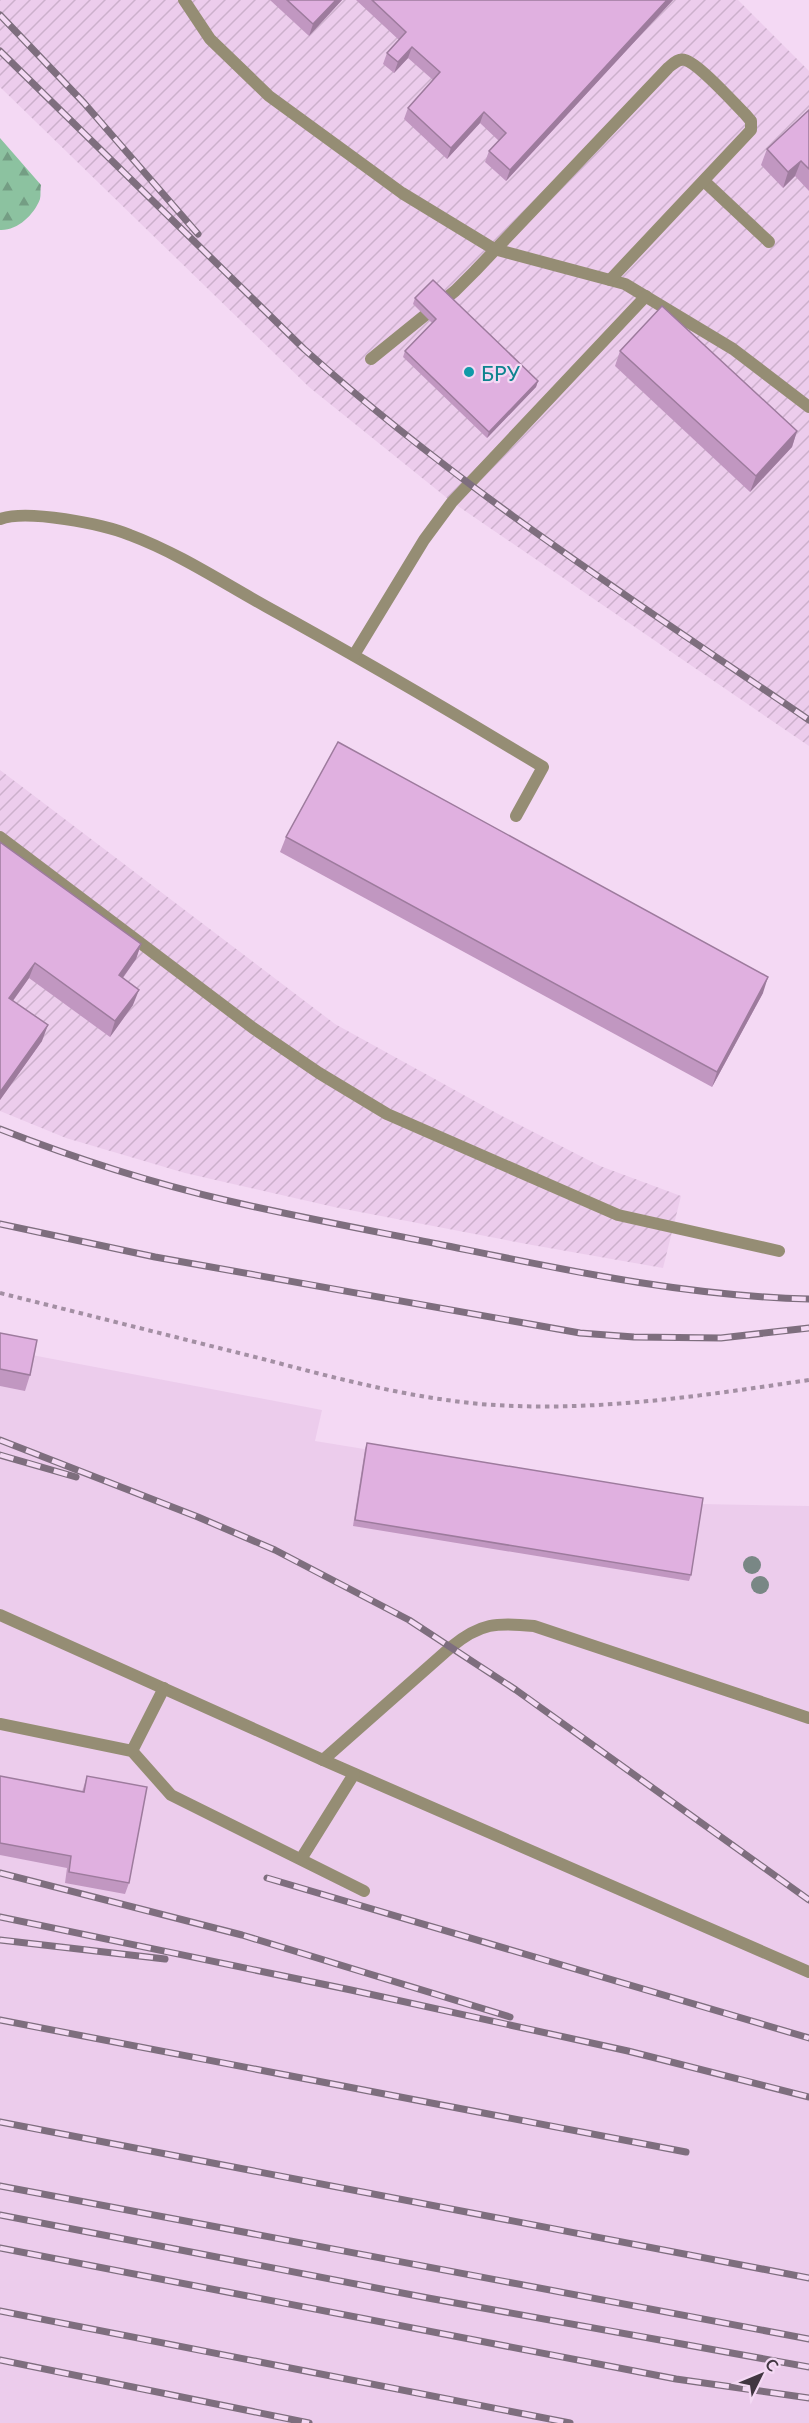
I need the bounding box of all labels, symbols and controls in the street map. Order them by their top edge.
place label: БРУ [481,360,521,385]
marker: БРУ [462,365,476,379]
north arrow [731,2345,791,2405]
text: С [762,2354,783,2375]

